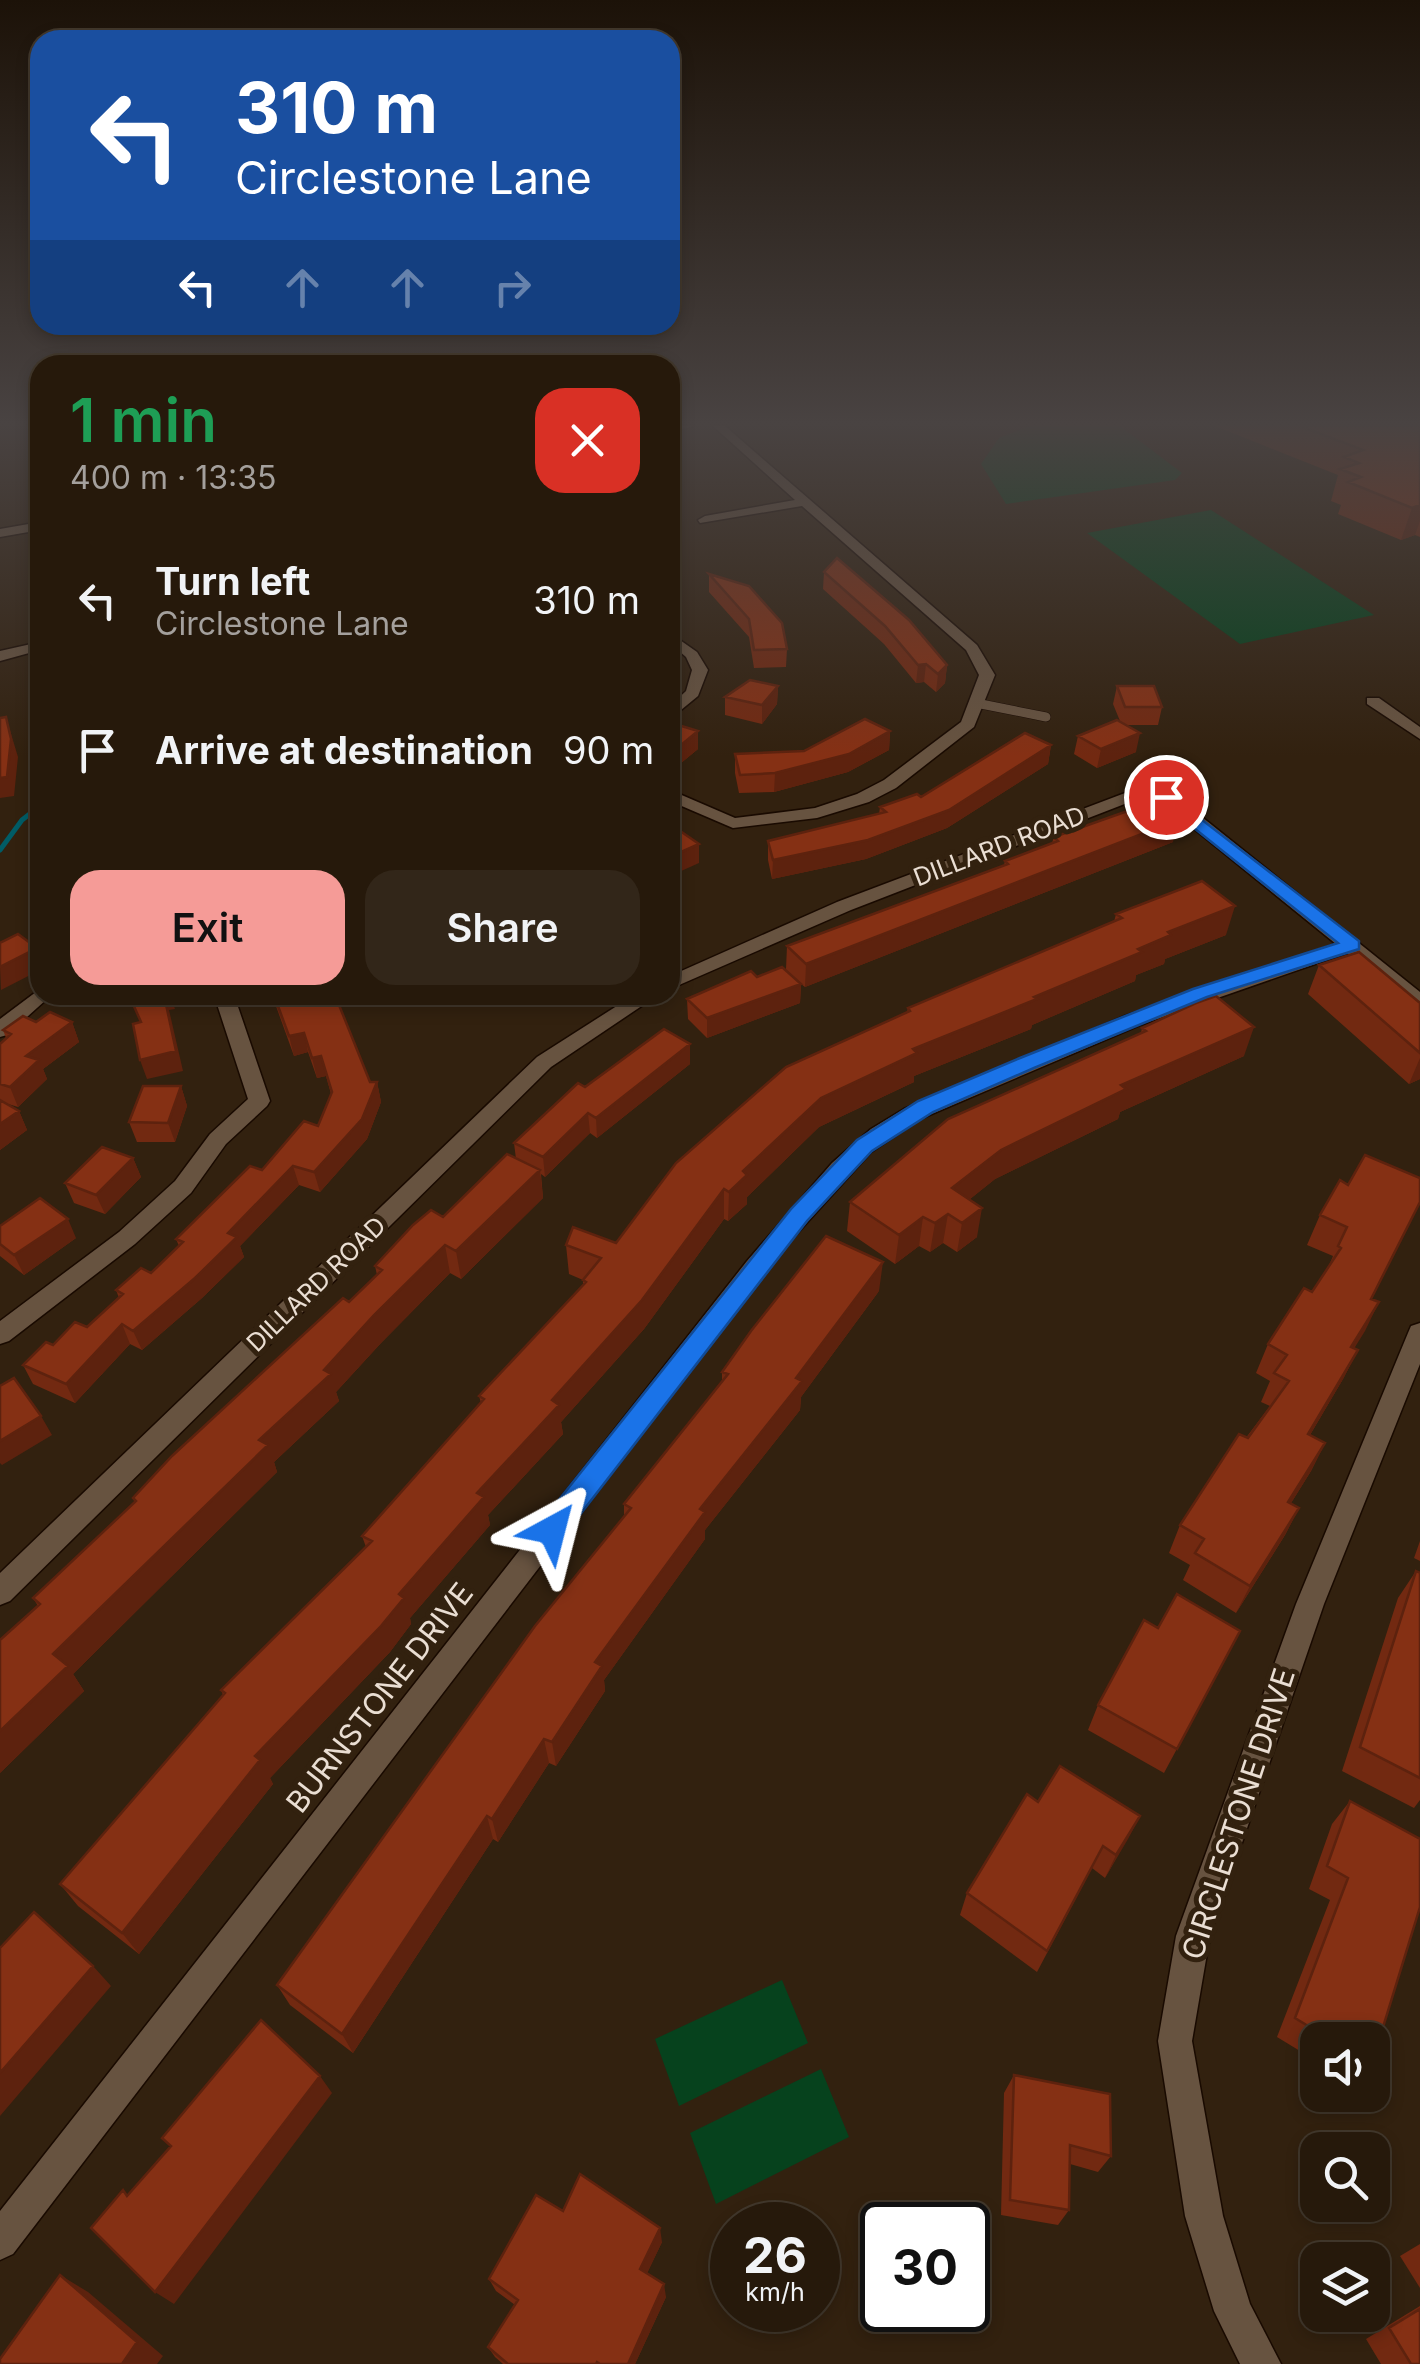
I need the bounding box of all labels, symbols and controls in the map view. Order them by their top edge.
text: 310 m [235,65,438,150]
icon: left [70,70,200,200]
text: Circlestone Lane [235,150,592,205]
icon: left [170,260,225,315]
icon: ahead [275,260,330,315]
icon: ahead [380,260,435,315]
icon: right [485,260,540,315]
text: 1 min [70,384,217,456]
button: close [535,388,640,493]
text: 400 m · 13:35 [70,458,277,497]
text: Turn left [155,558,310,604]
icon: left [70,573,125,628]
text: 310 m [533,577,640,623]
text: Circlestone Lane [155,604,409,643]
icon: arrive [70,723,125,778]
text: Arrive at destination [155,727,533,773]
text: 90 m [563,727,654,773]
pin [1124,755,1209,840]
icon: arrive [1139,770,1194,825]
street label: DILLARD ROAD [909,800,1089,892]
button: Exit [70,870,345,985]
button: Share [365,870,640,985]
street label: DILLARD ROAD [240,1210,392,1358]
position arrow [500,1478,604,1582]
street label: BURNSTONE DRIVE [278,1575,480,1819]
street label: CIRCLESTONE DRIVE [1174,1664,1302,1964]
map controls [1300,2022,1390,2332]
button: sound [1300,2022,1390,2112]
button: search [1300,2132,1390,2222]
speed limit sign: 30 [860,2202,990,2332]
text: 26 [743,2225,807,2285]
button: layers [1300,2242,1390,2332]
text: km/h [745,2277,805,2307]

